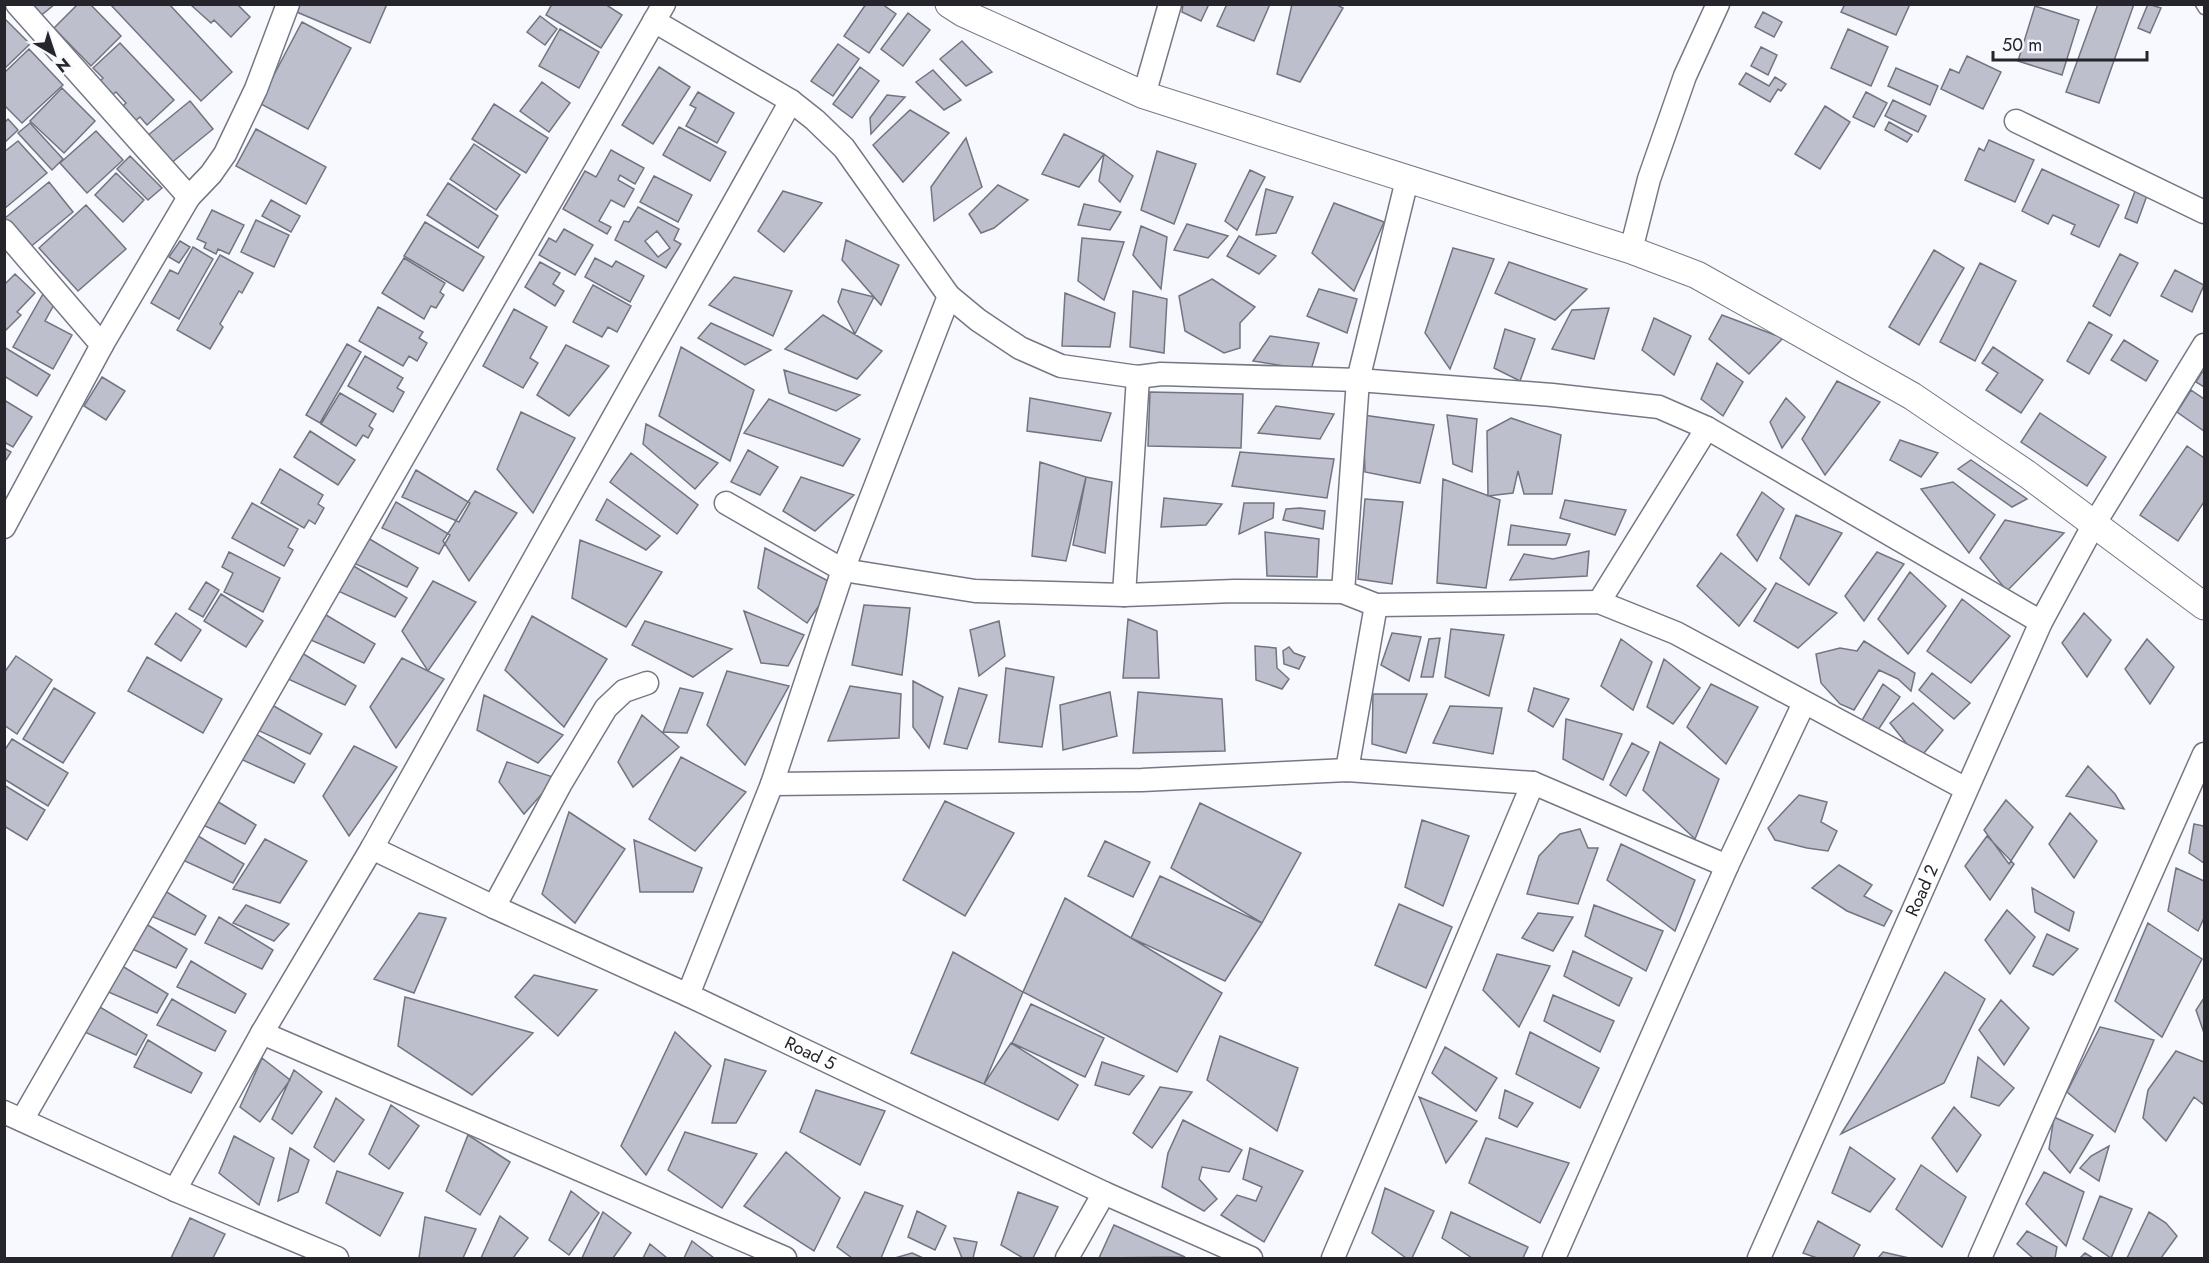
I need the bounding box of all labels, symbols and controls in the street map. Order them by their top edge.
north arrow [24,24,84,84]
scale bar [1993,24,2148,62]
text: 50 m [2002,32,2042,58]
text: N [51,52,75,78]
street label: Road 2 [1899,860,1945,921]
street label: Road 5 [780,1030,840,1077]

